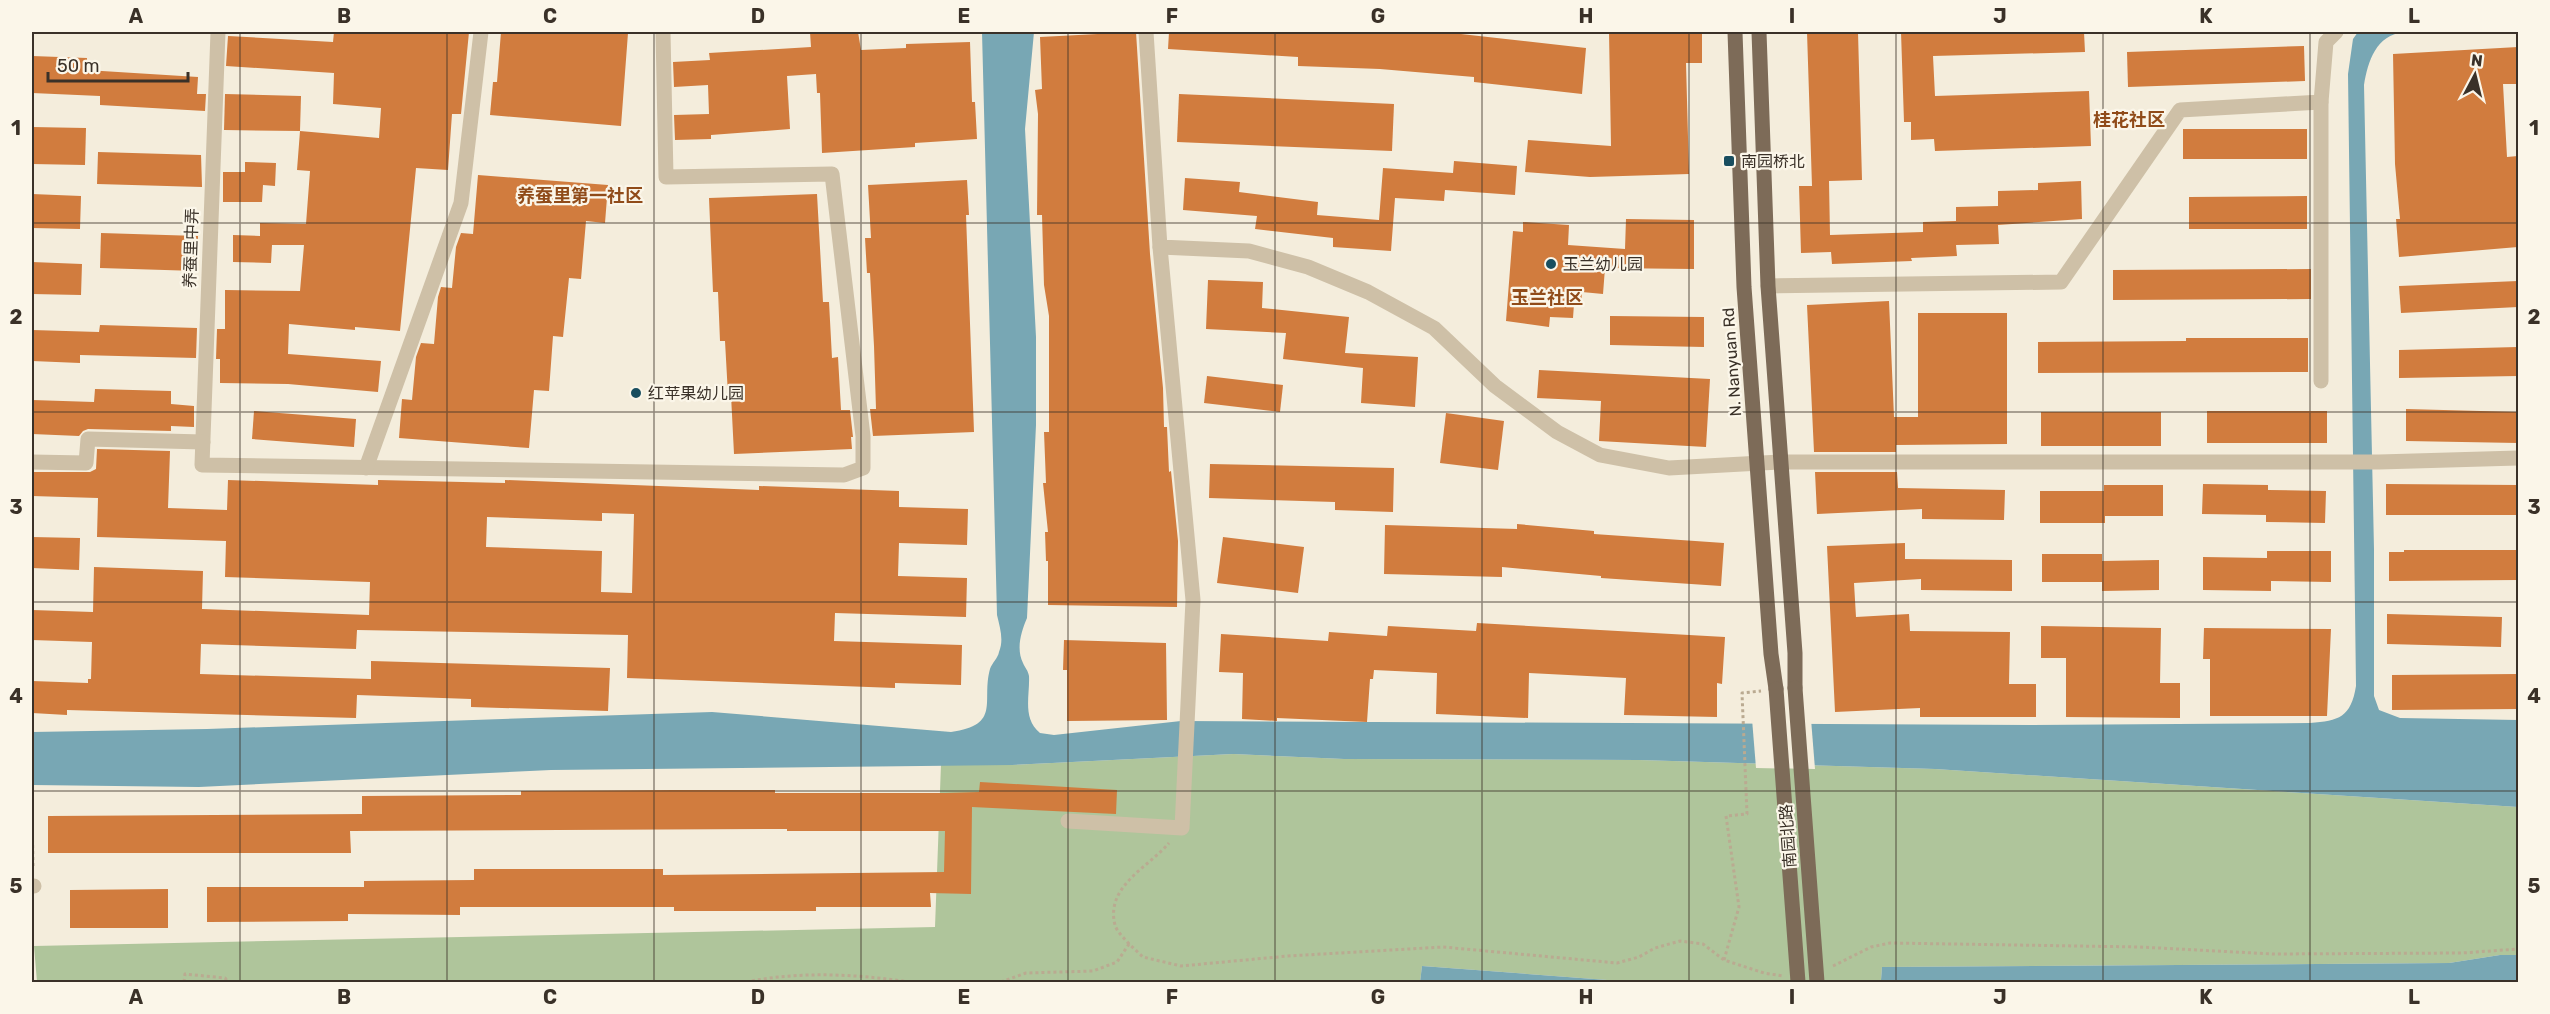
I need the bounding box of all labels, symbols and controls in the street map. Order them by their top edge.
text: A [129,4,144,28]
text: B [337,4,351,28]
text: C [543,4,557,28]
text: D [751,4,765,28]
text: E [958,4,970,28]
text: F [1166,4,1178,28]
text: G [1371,4,1385,28]
text: H [1579,4,1593,28]
text: I [1789,4,1795,28]
text: J [1993,4,2007,28]
text: K [2199,4,2213,28]
text: L [2408,4,2420,28]
scale bar [48,45,188,83]
north arrow [2445,45,2505,105]
text: N [2470,50,2484,71]
text: 50 m [57,55,100,77]
district label: 桂花社区 [2093,109,2165,131]
text: 1 [11,116,21,140]
text: 1 [2529,116,2539,140]
place label: 南园桥北 [1741,152,1805,171]
marker: 南园桥北 [1722,154,1736,168]
district label: 养蚕里第一社区 [517,185,643,207]
street label: 养蚕里中弄 [180,208,202,288]
place label: 玉兰幼儿园 [1563,255,1643,274]
marker: 玉兰幼儿园 [1544,257,1558,271]
district label: 玉兰社区 [1511,287,1583,309]
text: 2 [10,305,23,329]
text: 2 [2528,305,2541,329]
street label: N. Nanyuan Rd [1719,307,1745,417]
place label: 红苹果幼儿园 [648,384,744,403]
marker: 红苹果幼儿园 [629,386,643,400]
text: 3 [9,495,23,519]
text: 3 [2527,495,2541,519]
text: 4 [9,684,23,708]
text: 4 [2527,684,2541,708]
street label: 南园北路 [1776,803,1800,869]
text: 5 [10,874,23,898]
text: 5 [2528,874,2541,898]
text: A [129,985,144,1009]
text: B [337,985,351,1009]
text: C [543,985,557,1009]
text: D [751,985,765,1009]
text: E [958,985,970,1009]
text: F [1166,985,1178,1009]
text: G [1371,985,1385,1009]
text: H [1579,985,1593,1009]
text: I [1789,985,1795,1009]
text: J [1993,985,2007,1009]
text: K [2199,985,2213,1009]
text: L [2408,985,2420,1009]

